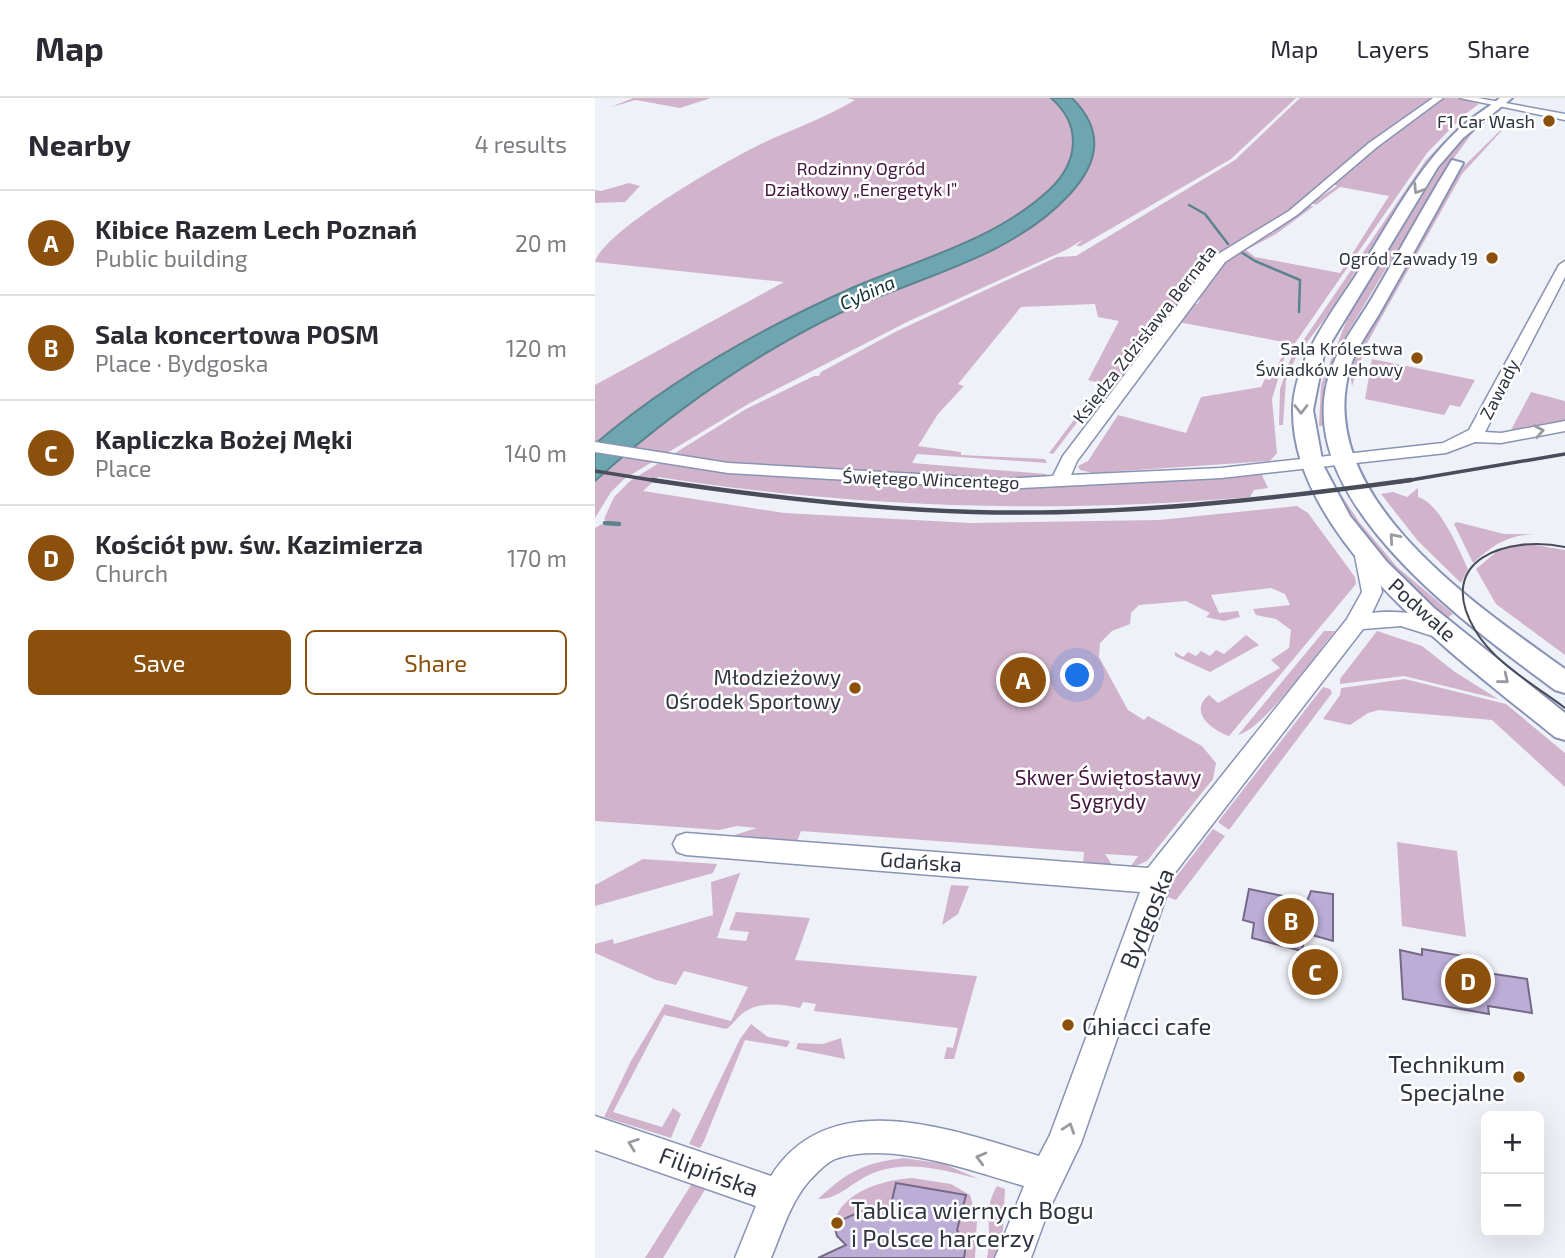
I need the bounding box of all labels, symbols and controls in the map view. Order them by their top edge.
text: Map [35,28,104,68]
text: Map [1270,34,1318,63]
text: Layers [1356,34,1429,63]
text: Share [1467,34,1530,63]
place label: F1 Car Wash [1437,110,1535,132]
marker: F1 Car Wash [1541,113,1557,129]
text: Nearby [28,126,131,162]
text: 4 results [475,130,567,158]
park label: Rodzinny Ogród Działkowy „Energetyk I” [765,157,957,200]
one-way arrow [1414,181,1427,194]
text: Kibice Razem Lech Poznań [95,213,417,244]
text: A [43,229,59,257]
text: 20 m [515,229,567,257]
street label: Księdza Zdzisława Bernata [1068,240,1220,428]
text: Public building [95,244,248,272]
place label: Ogród Zawady 19 [1339,247,1478,269]
marker: Ogród Zawady 19 [1484,250,1500,266]
water label: Cybina [836,270,899,315]
text: Sala koncertowa POSM [95,318,379,349]
text: B [44,334,58,362]
text: 120 m [506,334,567,362]
place label: Sala Królestwa Świadków Jehowy [1256,337,1403,380]
text: Place · Bydgoska [95,349,268,377]
marker: Sala Królestwa Świadków Jehowy [1409,350,1425,366]
street label: Zawady [1475,355,1524,423]
one-way arrow [1293,404,1309,414]
text: Kapliczka Bożej Męki [95,423,353,454]
one-way arrow [1533,424,1545,439]
text: C [44,439,58,467]
text: 140 m [505,439,567,467]
text: Place [95,454,151,482]
street label: Świętego Wincentego [842,465,1020,493]
text: Kościół pw. św. Kazimierza [95,528,423,559]
one-way arrow [1389,533,1402,545]
text: D [43,544,59,572]
text: 170 m [507,544,567,572]
text: Church [95,559,168,587]
street label: Podwale [1384,572,1462,646]
button: Save [28,630,291,695]
button: Share [305,630,567,695]
pin: A [1000,654,1046,706]
your location [1060,658,1094,692]
place label: Młodzieżowy Ośrodek Sportowy [665,664,841,713]
one-way arrow [1496,671,1509,683]
marker: Młodzieżowy Ośrodek Sportowy [847,680,863,696]
park label: Skwer Świętosławy Sygrydy [1015,764,1201,813]
street label: Gdańska [879,846,963,876]
street label: Bydgoska [1113,864,1179,972]
pin: B [1268,895,1314,947]
pin: C [1292,946,1338,998]
pin: D [1445,955,1491,1007]
place label: Ghiacci cafe [1082,1011,1211,1040]
marker: Ghiacci cafe [1060,1017,1076,1033]
place label: Technikum Specjalne [1388,1049,1505,1106]
marker: Technikum Specjalne [1511,1069,1527,1085]
map controls [1481,1111,1544,1237]
button: + [1481,1111,1544,1174]
one-way arrow [1061,1123,1075,1135]
one-way arrow [628,1138,640,1152]
street label: Filipińska [655,1140,763,1202]
one-way arrow [976,1152,988,1166]
button: − [1481,1174,1544,1237]
place label: Tablica wiernych Bogu i Polsce harcerzy [851,1195,1094,1252]
marker: Tablica wiernych Bogu i Polsce harcerzy [829,1215,845,1231]

